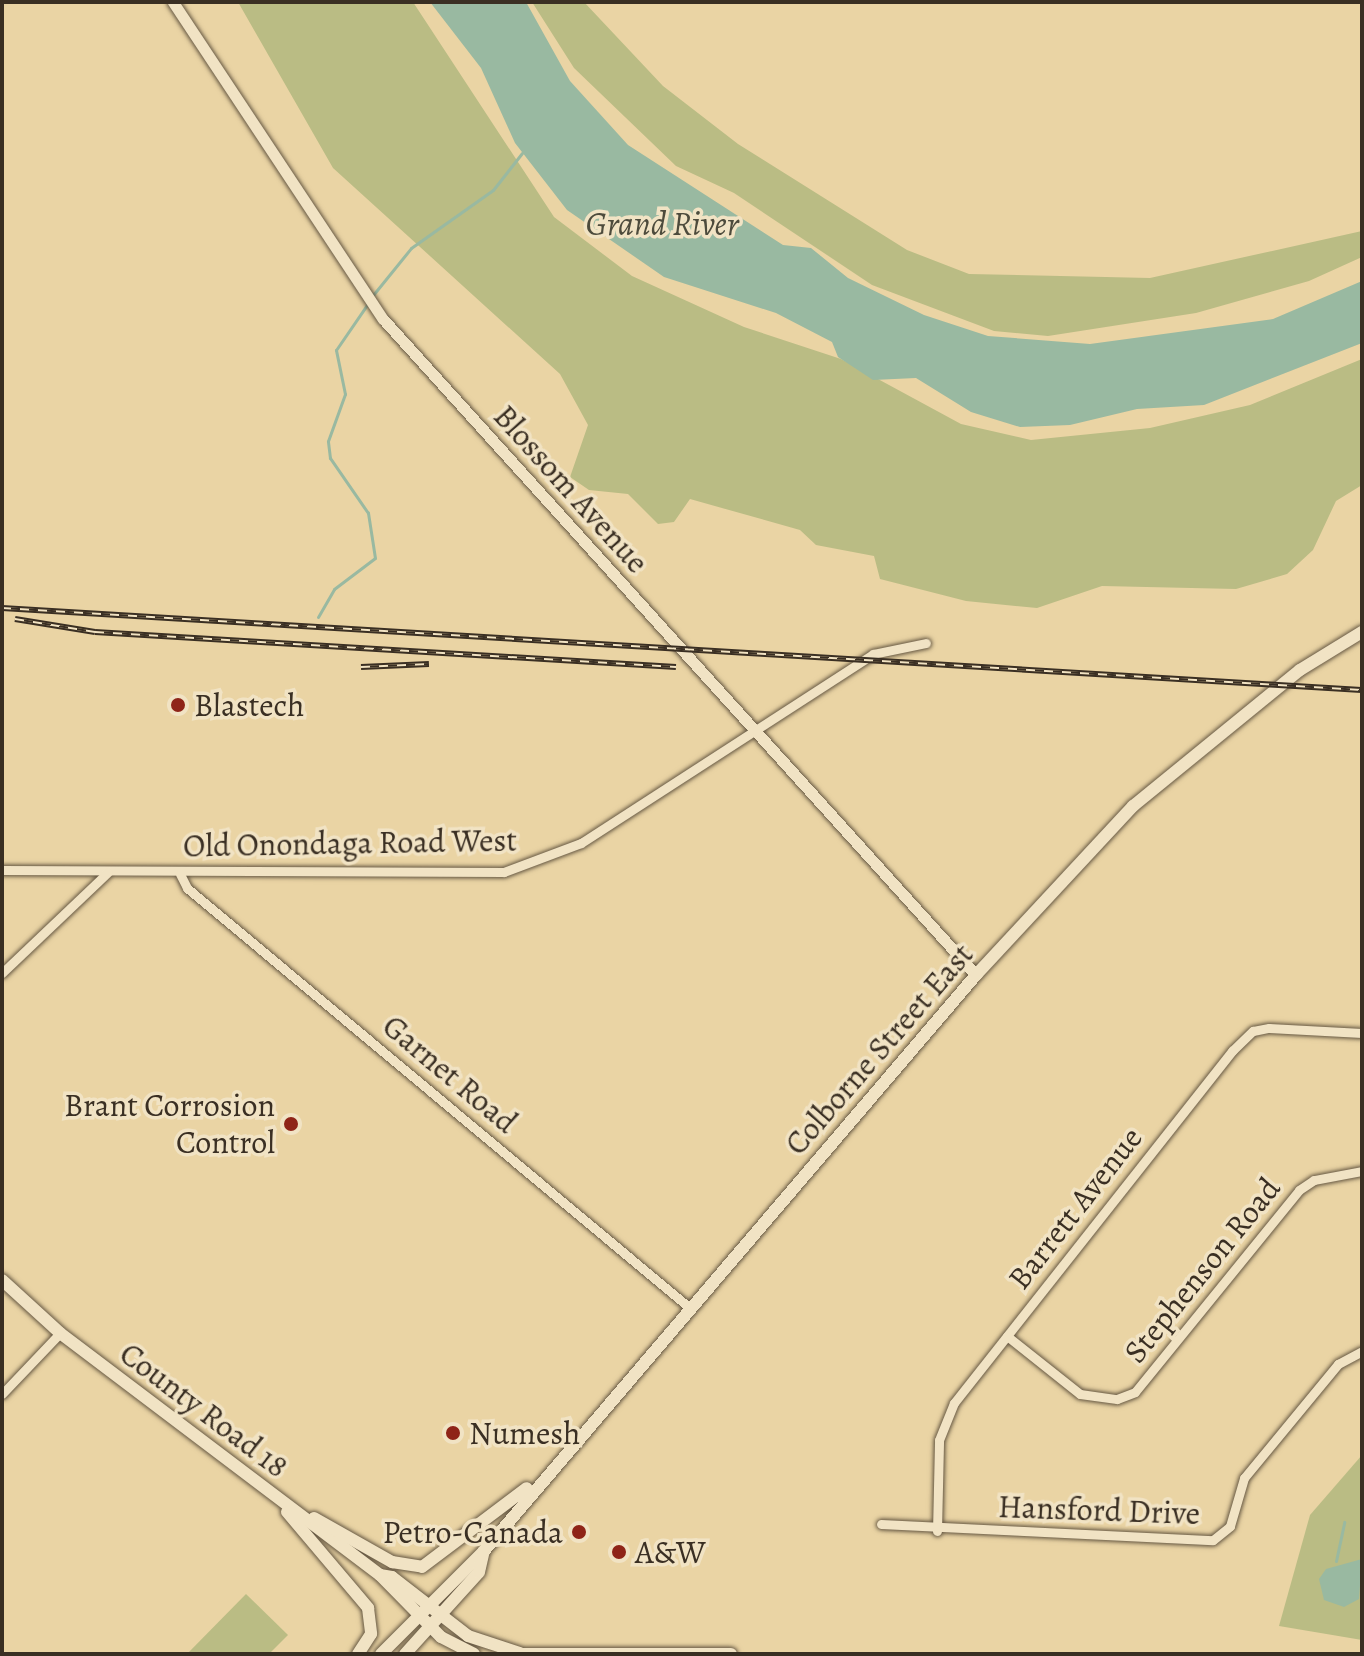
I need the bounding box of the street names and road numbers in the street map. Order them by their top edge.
street label: Blossom Avenue [486,397,656,581]
street label: Old Onondaga Road West [183,821,517,865]
street label: Colborne Street East [777,935,981,1163]
street label: Garnet Road [375,1007,525,1141]
street label: Barrett Avenue [1000,1119,1150,1297]
street label: Stephenson Road [1116,1170,1288,1370]
street label: County Road 18 [112,1334,296,1486]
street label: Hansford Drive [997,1487,1201,1533]

